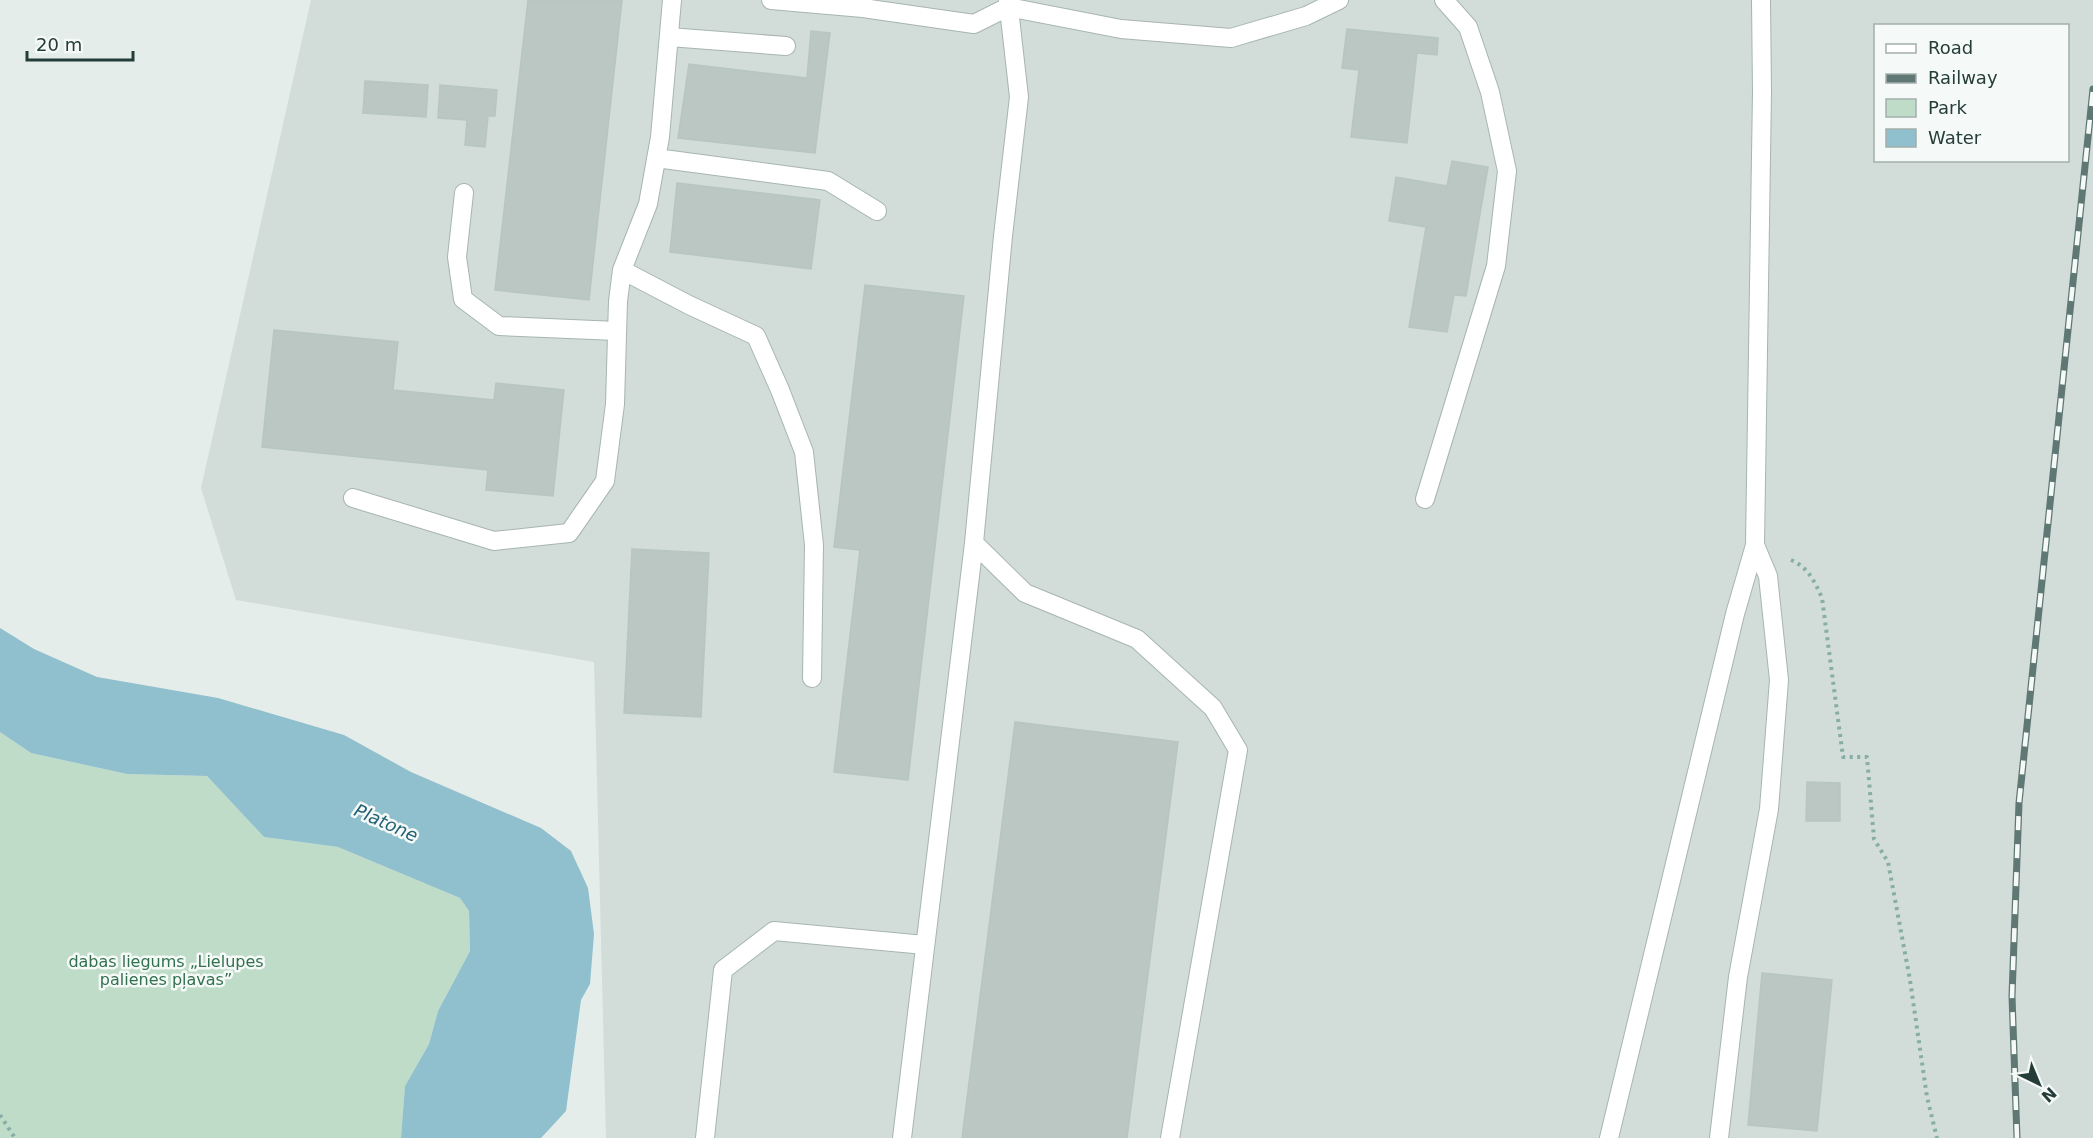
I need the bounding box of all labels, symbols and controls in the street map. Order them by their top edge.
scale bar [27,24,134,62]
legend [1874,24,2069,162]
text: 20 m [36,34,82,55]
text: Road [1928,37,1973,58]
text: Railway [1928,67,1998,88]
text: Park [1928,97,1967,118]
text: Water [1928,127,1982,148]
water label: Platone [351,799,421,846]
park label: dabas liegums „Lielupes palienes pļavas” [68,952,264,989]
north arrow [2009,1054,2069,1114]
text: N [2038,1083,2060,1106]

